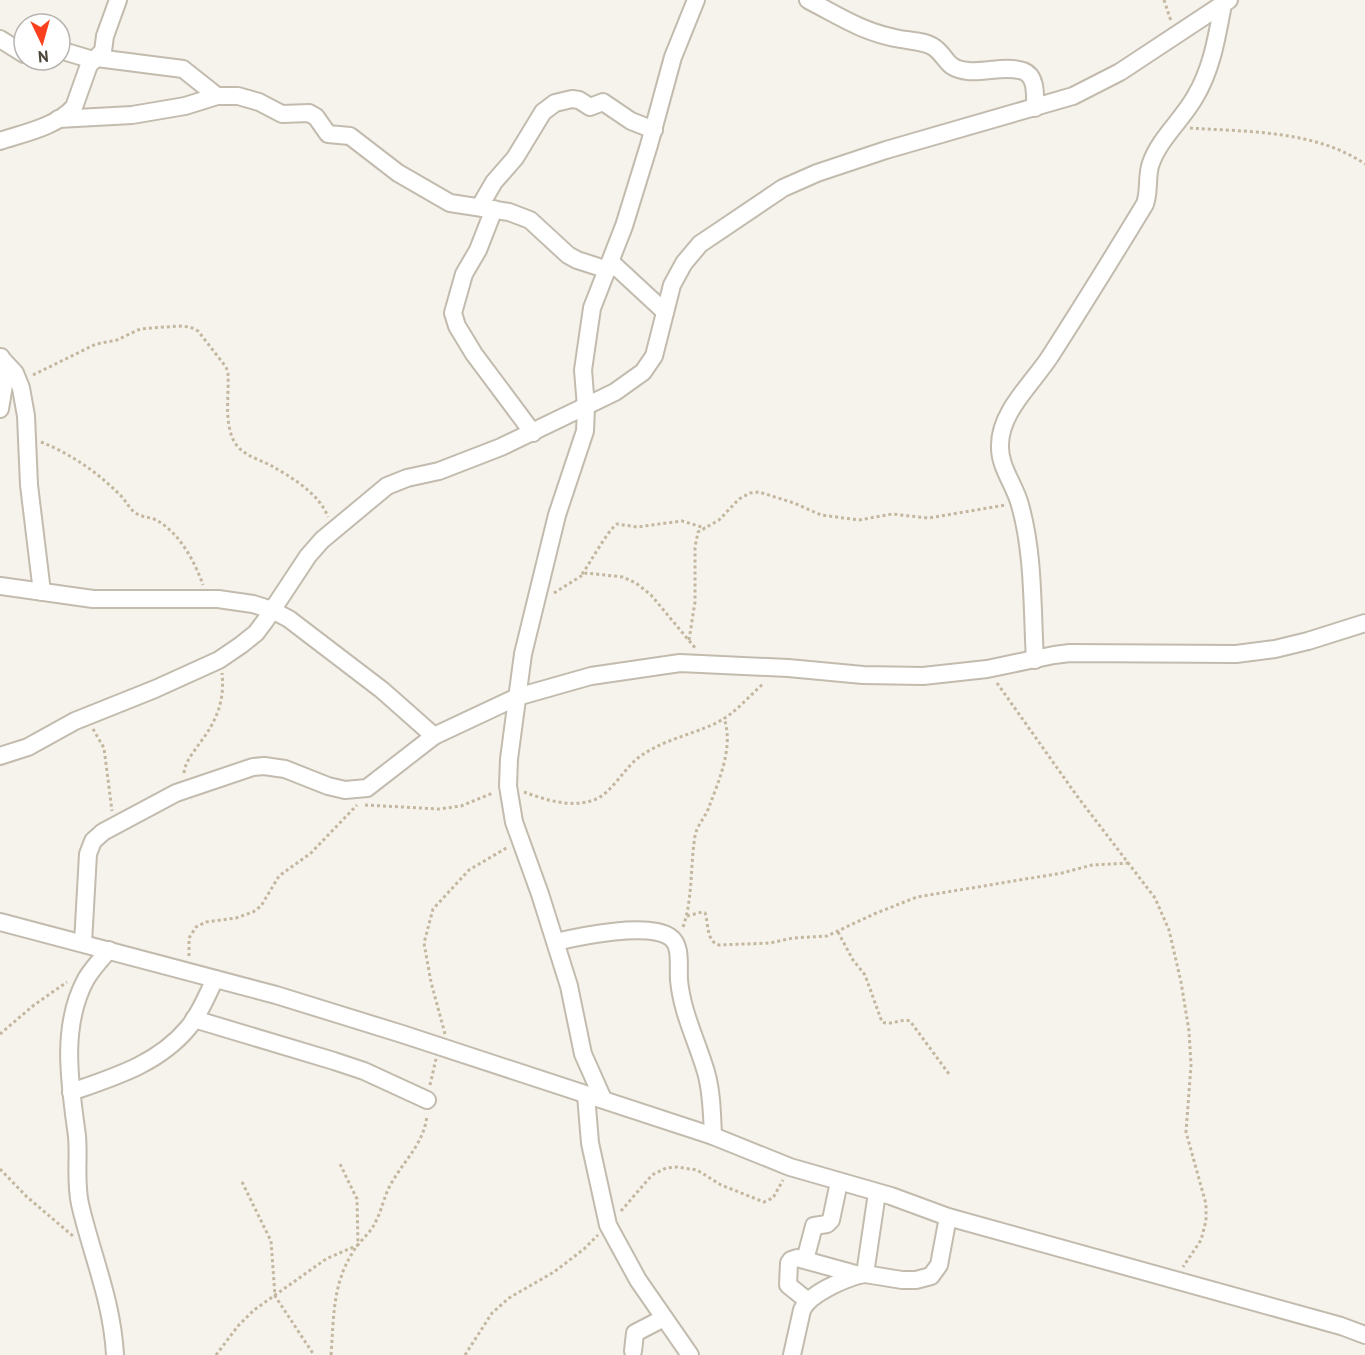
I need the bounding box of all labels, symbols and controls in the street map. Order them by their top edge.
north arrow [12,12,72,72]
text: N [37,47,49,67]

